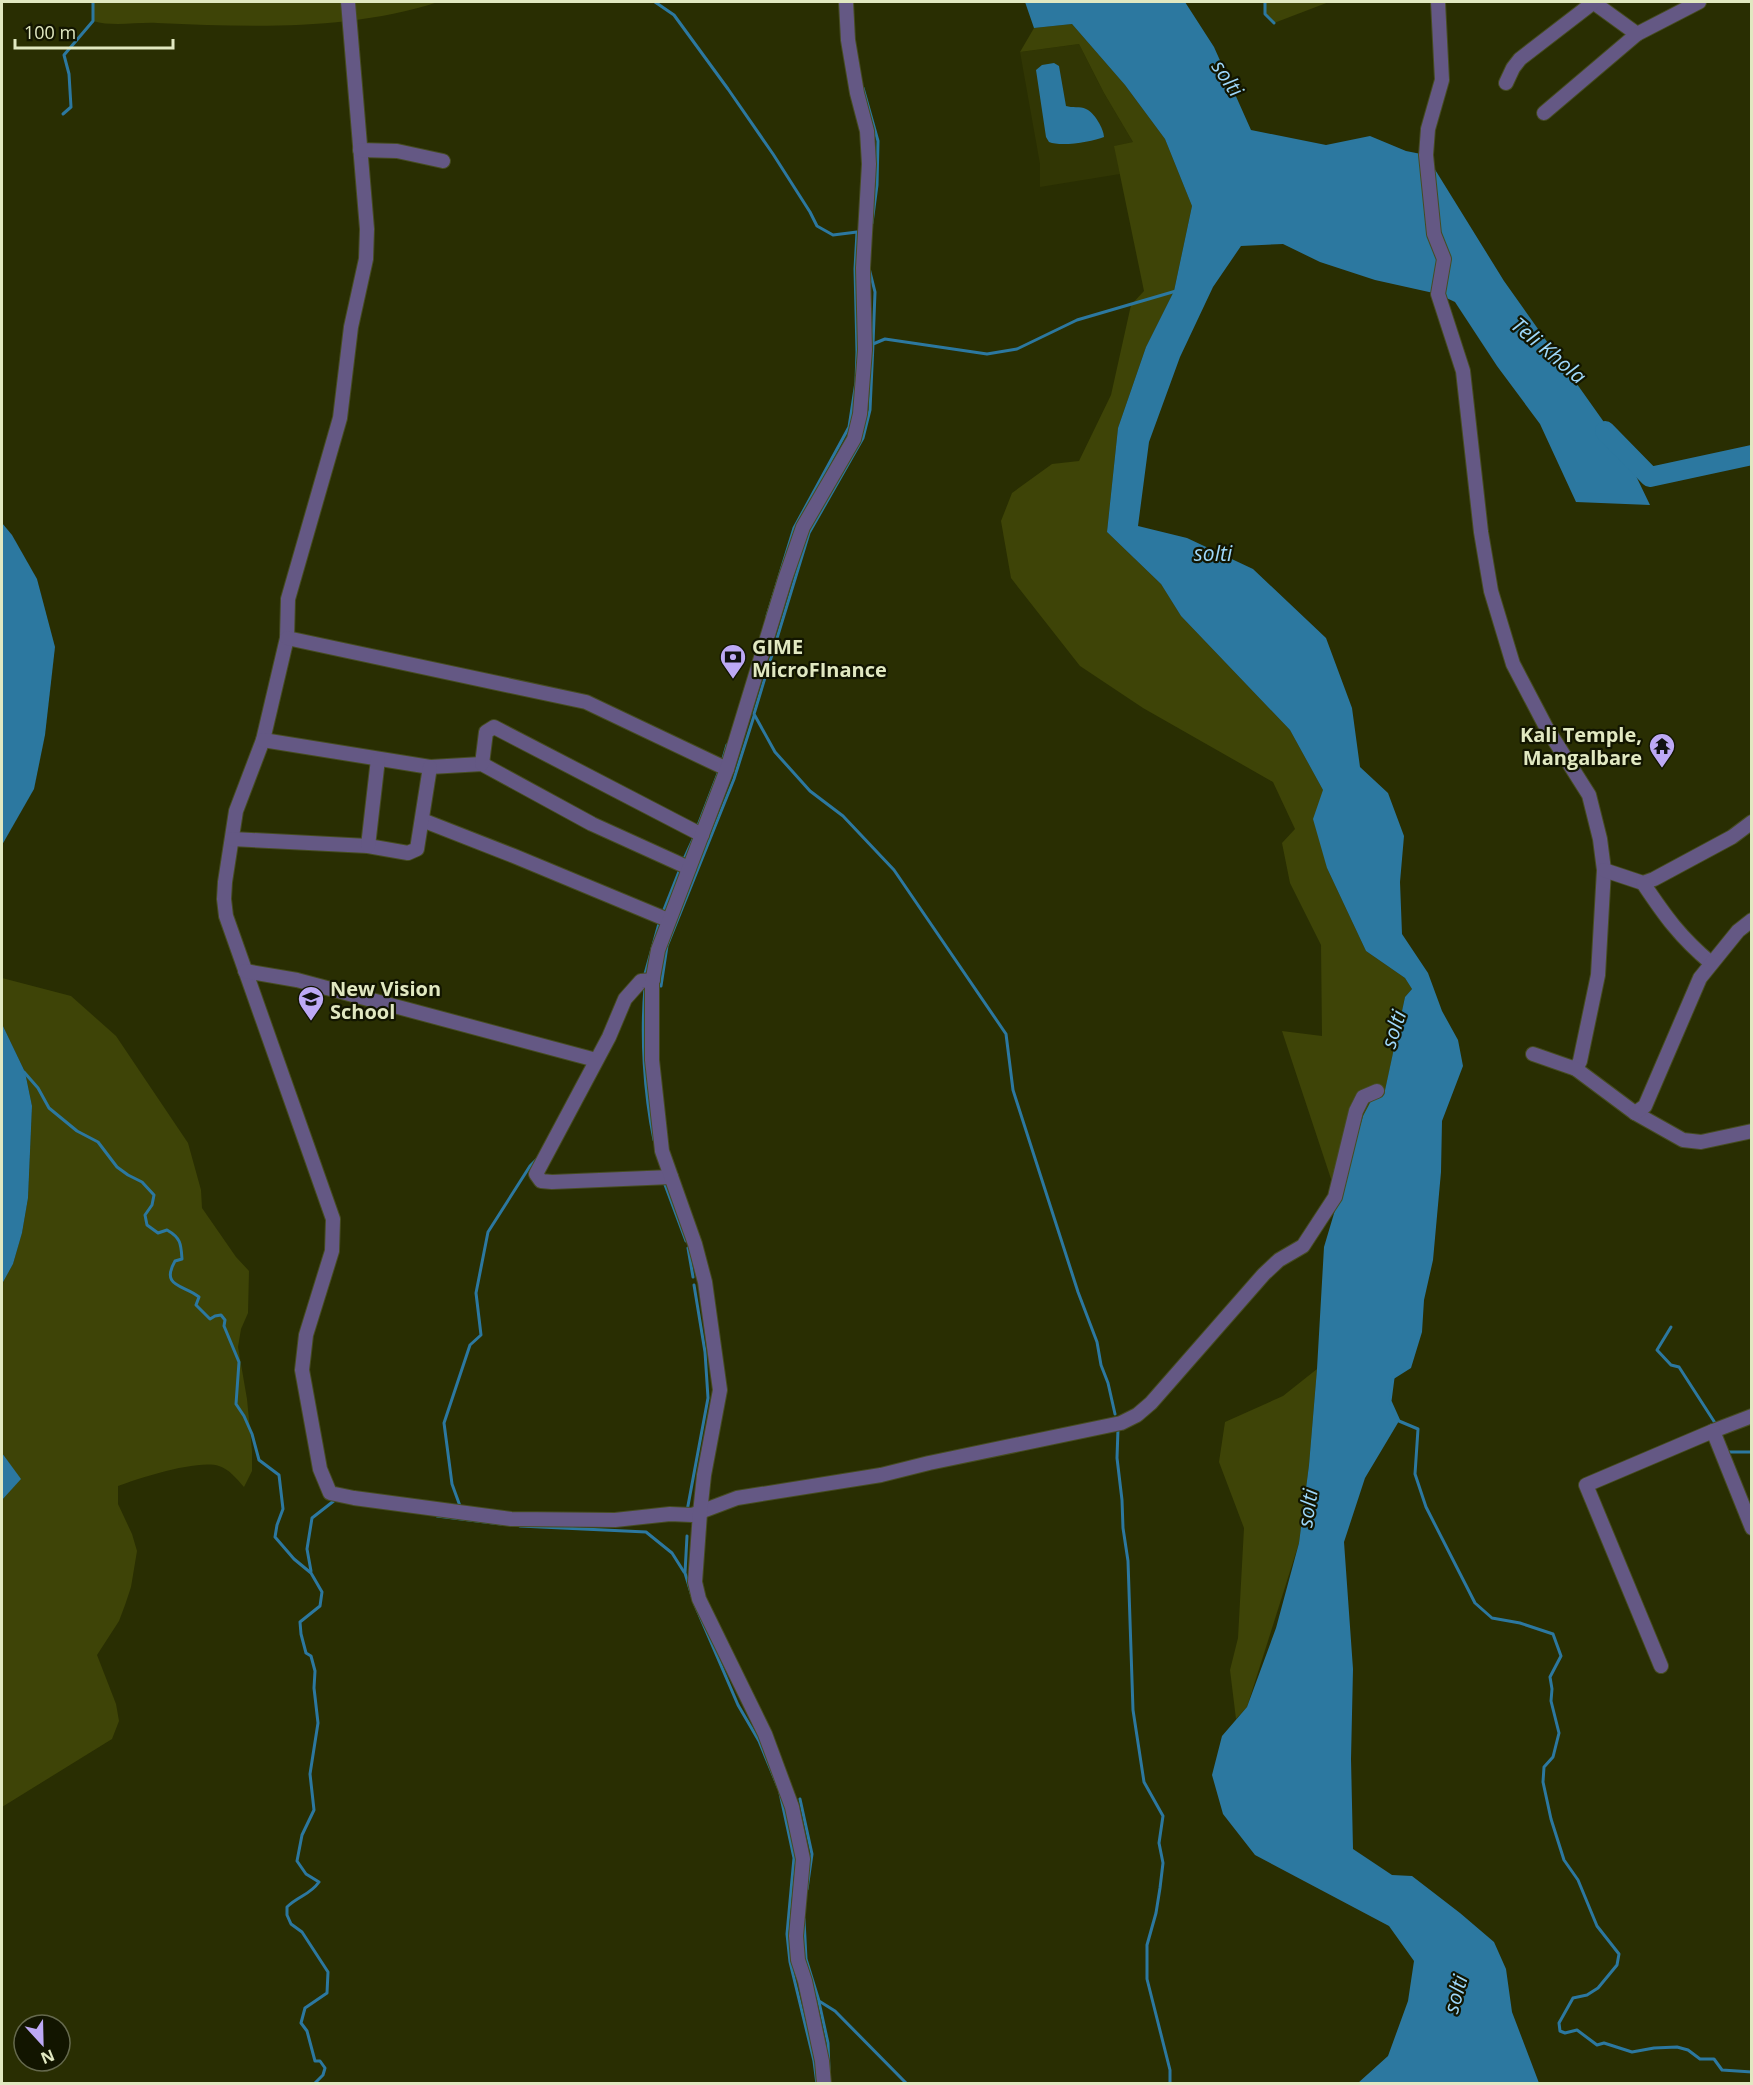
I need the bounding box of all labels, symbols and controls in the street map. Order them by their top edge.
scale bar [15,12,172,50]
text: 100 m [24,20,76,44]
water label: solti [1206,54,1251,102]
water label: Teli Khola [1506,310,1593,390]
water label: solti [1194,539,1233,567]
place label: GIME MicroFInance [752,633,887,683]
bank icon: GIME MicroFInance [718,642,748,680]
place label: Kali Temple, Mangalbare [1520,721,1642,771]
temple icon: Kali Temple, Mangalbare [1647,731,1677,769]
place label: New Vision School [330,975,441,1025]
school or university icon: New Vision School [296,984,326,1022]
water label: solti [1374,1006,1412,1052]
water label: solti [1290,1486,1324,1529]
water label: solti [1436,1971,1474,2016]
north arrow [12,2013,72,2073]
text: N [37,2044,58,2070]

